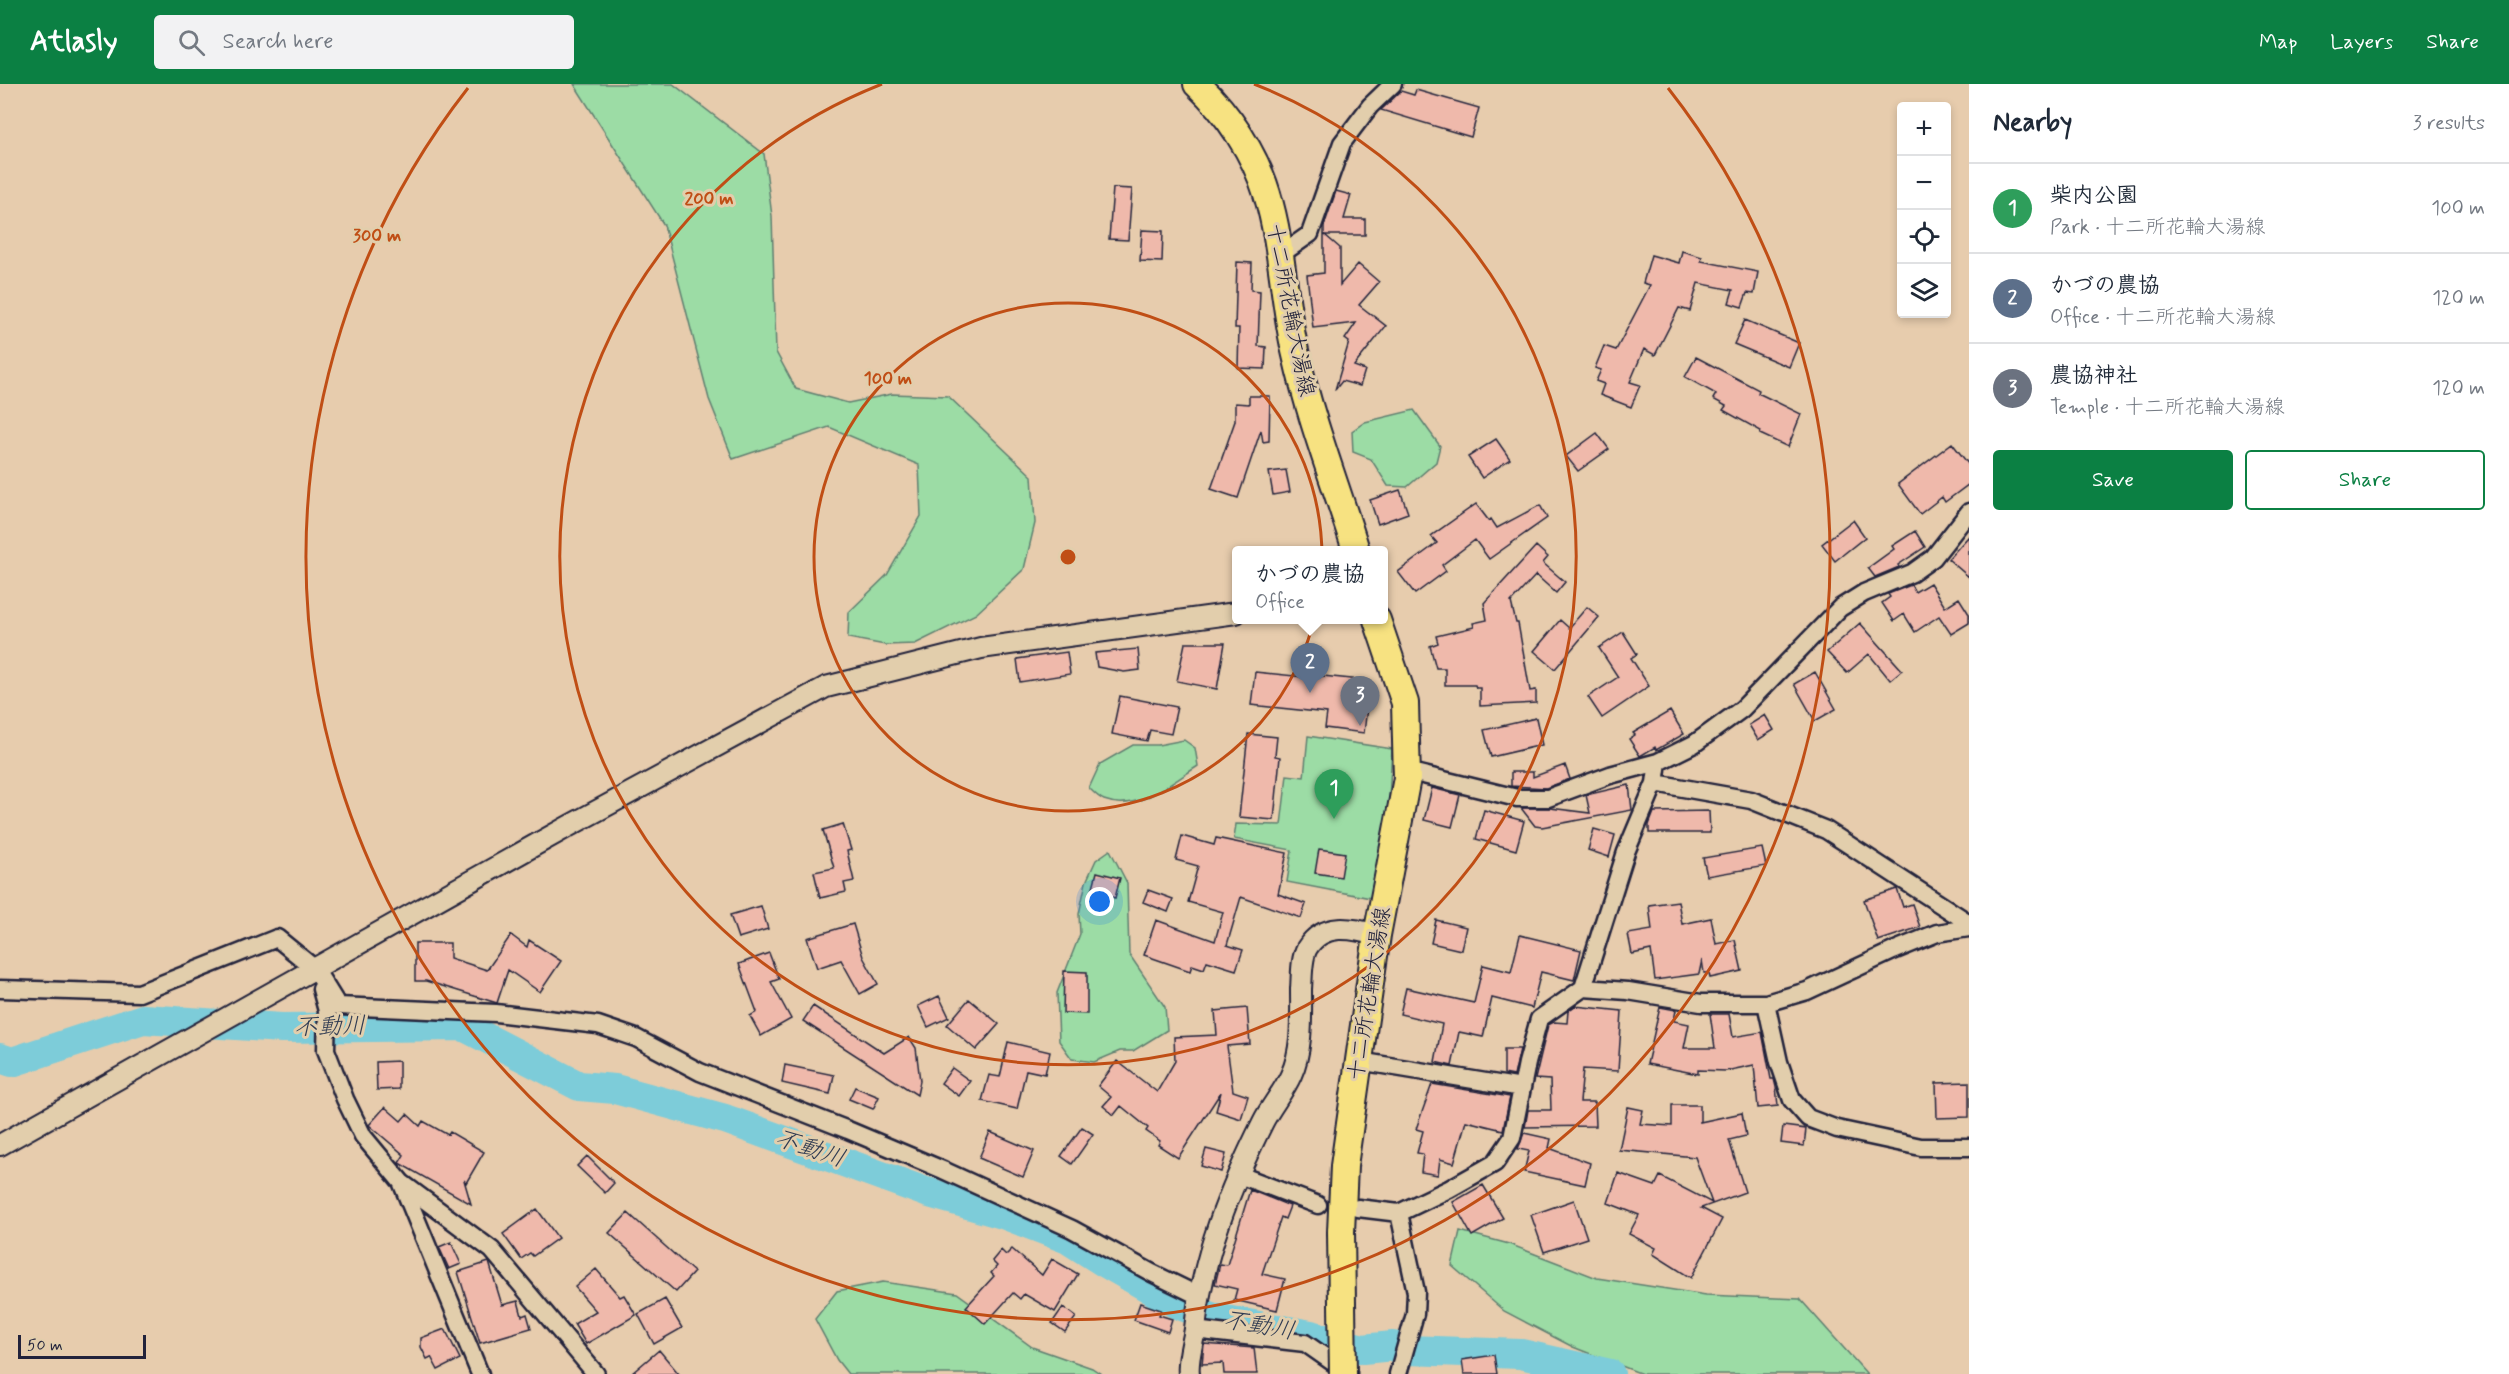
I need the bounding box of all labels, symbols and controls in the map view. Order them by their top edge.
search box [154,15,574,69]
text: Atlasly [30,24,118,61]
icon: search [175,26,208,59]
text: Search here [223,28,333,56]
text: Map [2259,28,2297,56]
text: Layers [2330,28,2393,56]
text: Share [2426,28,2479,56]
map controls [1897,102,1951,318]
button: + [1897,102,1951,156]
text: Nearby [1993,106,2072,140]
text: 3 results [2413,110,2485,137]
button: − [1897,156,1951,210]
text: 柴内公園 [2050,182,2138,210]
text: 200 m [684,187,734,211]
text: 1 [2008,195,2017,222]
text: 100 m [2431,195,2485,222]
button: locate [1897,210,1951,264]
text: Park · 十二所花輪大湯線 [2050,214,2265,241]
street label: 十二所花輪大湯線 [1259,221,1321,399]
text: 300 m [353,224,401,248]
button: layers [1897,264,1951,318]
text: かづの農協 [2050,272,2160,300]
text: 2 [2008,285,2017,312]
text: 120 m [2432,285,2485,312]
text: Office · 十二所花輪大湯線 [2050,304,2275,331]
text: 農協神社 [2050,362,2138,390]
text: 100 m [864,367,912,391]
text: 3 [2008,375,2017,402]
text: 120 m [2432,375,2485,402]
text: Temple · 十二所花輪大湯線 [2050,394,2284,421]
button: Save [1993,450,2233,510]
button: Share [2245,450,2485,510]
popup [1232,546,1388,624]
centre of rings [1058,547,1078,567]
text: かづの農協 [1255,561,1365,589]
text: Office [1255,589,1305,616]
pin: 2 [1290,644,1330,693]
pin: 3 [1340,676,1380,726]
pin: 1 [1314,770,1354,819]
your location [1085,887,1114,916]
street label: 十二所花輪大湯線 [1342,905,1398,1083]
water label: 不動川 [294,1011,366,1043]
water label: 不動川 [771,1123,849,1175]
water label: 不動川 [1221,1304,1297,1348]
scale bar [18,1332,146,1360]
text: 50 m [27,1335,63,1356]

